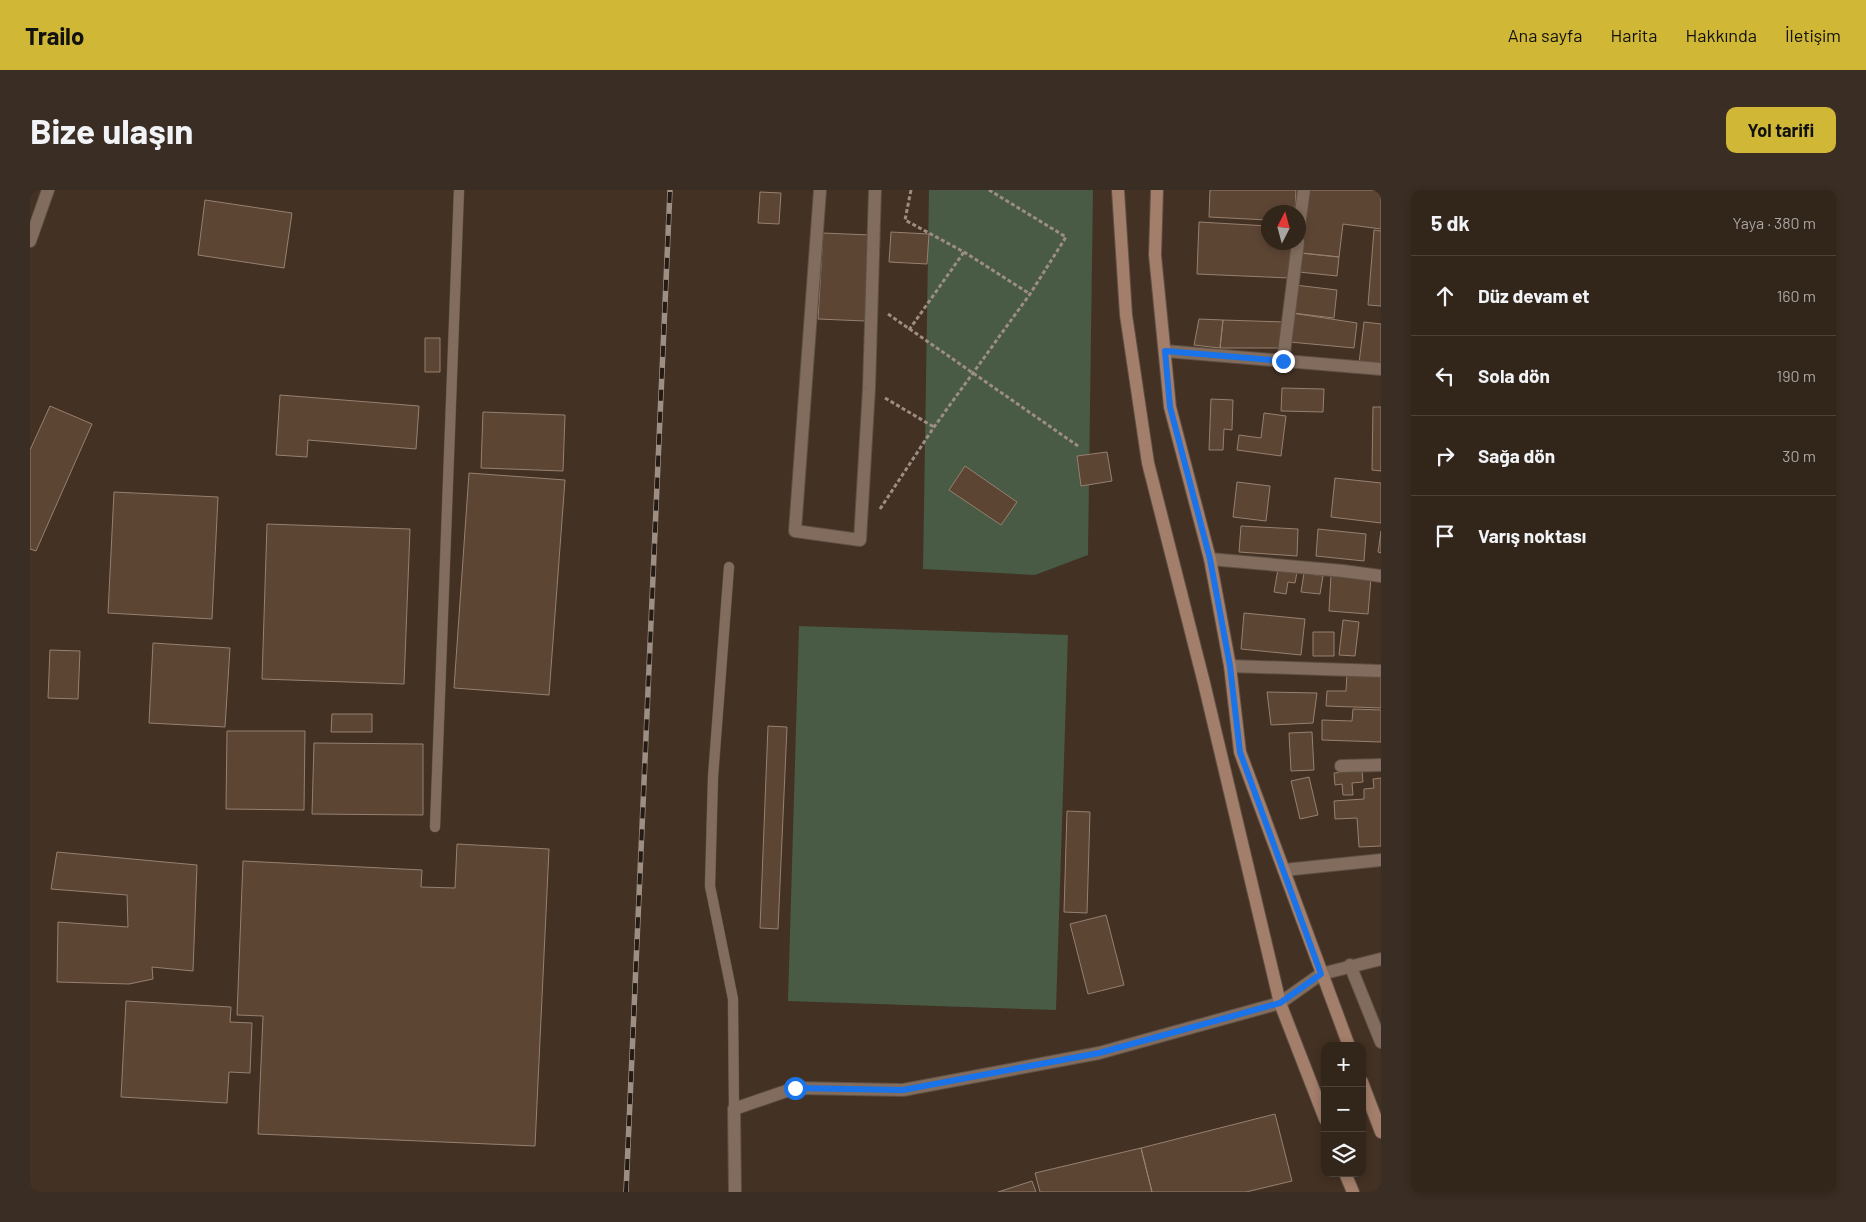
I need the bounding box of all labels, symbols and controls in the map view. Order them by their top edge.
text: Trailo [25,21,84,50]
text: Ana sayfa [1508,24,1582,46]
text: Harita [1610,24,1658,46]
text: Hakkında [1686,24,1757,46]
text: İletişim [1785,24,1841,46]
button: Yol tarifi [1726,107,1836,153]
text: Bize ulaşın [30,109,193,151]
north arrow [1261,205,1306,250]
text: 5 dk [1431,210,1470,235]
text: Yaya · 380 m [1732,213,1816,232]
icon: ahead [1431,282,1459,310]
text: Düz devam et [1478,284,1590,307]
text: 160 m [1777,286,1816,305]
route end [1272,350,1295,373]
icon: left [1431,362,1459,390]
text: Sola dön [1478,364,1550,387]
text: 190 m [1777,366,1816,385]
icon: right [1431,442,1459,470]
text: Sağa dön [1478,444,1555,467]
text: 30 m [1782,446,1816,465]
icon: arrive [1431,522,1459,550]
text: Varış noktası [1478,524,1586,547]
map controls [1321,1042,1366,1177]
button: + [1321,1042,1366,1087]
route start [784,1077,807,1100]
button: − [1321,1087,1366,1132]
button: layers [1321,1132,1366,1177]

